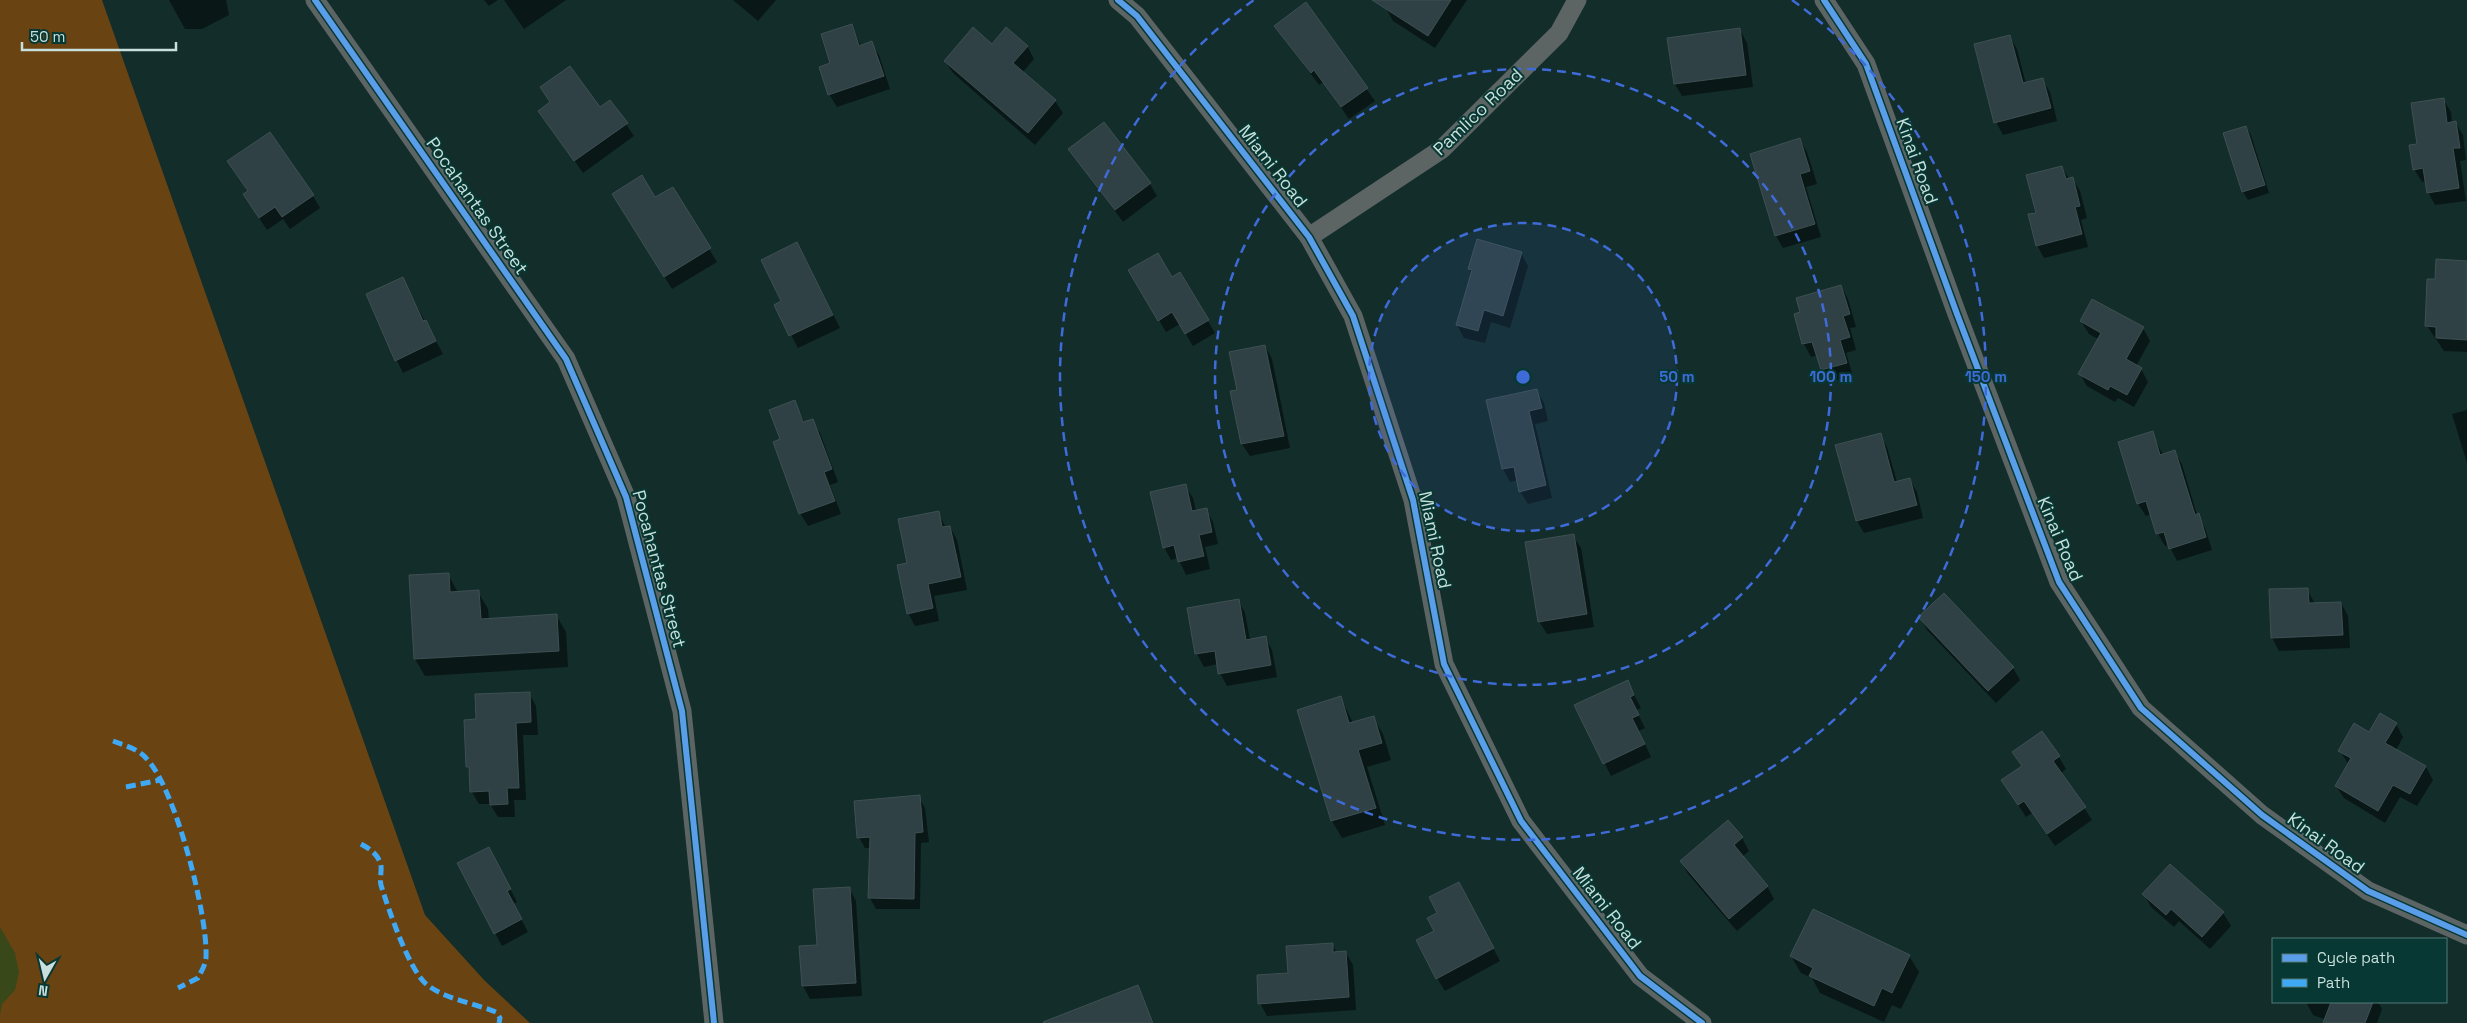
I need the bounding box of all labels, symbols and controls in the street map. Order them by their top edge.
scale bar [22,20,176,52]
text: 50 m [30,27,65,46]
street label: Pamlico Road [1428,63,1527,160]
street label: Kinai Road [1891,115,1944,207]
street label: Miami Road [1234,120,1313,212]
street label: Pocahantas Street [421,133,533,279]
text: 50 m [1659,367,1695,386]
text: 100 m [1810,367,1852,386]
text: 150 m [1965,367,2007,386]
centre of rings [1514,368,1532,386]
street label: Pocahantas Street [627,487,692,650]
street label: Miami Road [1414,489,1457,591]
street label: Kinai Road [2032,493,2089,585]
street label: Kinai Road [2283,807,2369,878]
street label: Miami Road [1568,862,1647,954]
legend [2272,938,2447,1003]
text: Cycle path [2317,948,2395,967]
north arrow [20,953,70,1003]
text: Path [2317,973,2350,992]
text: N [37,981,49,1000]

